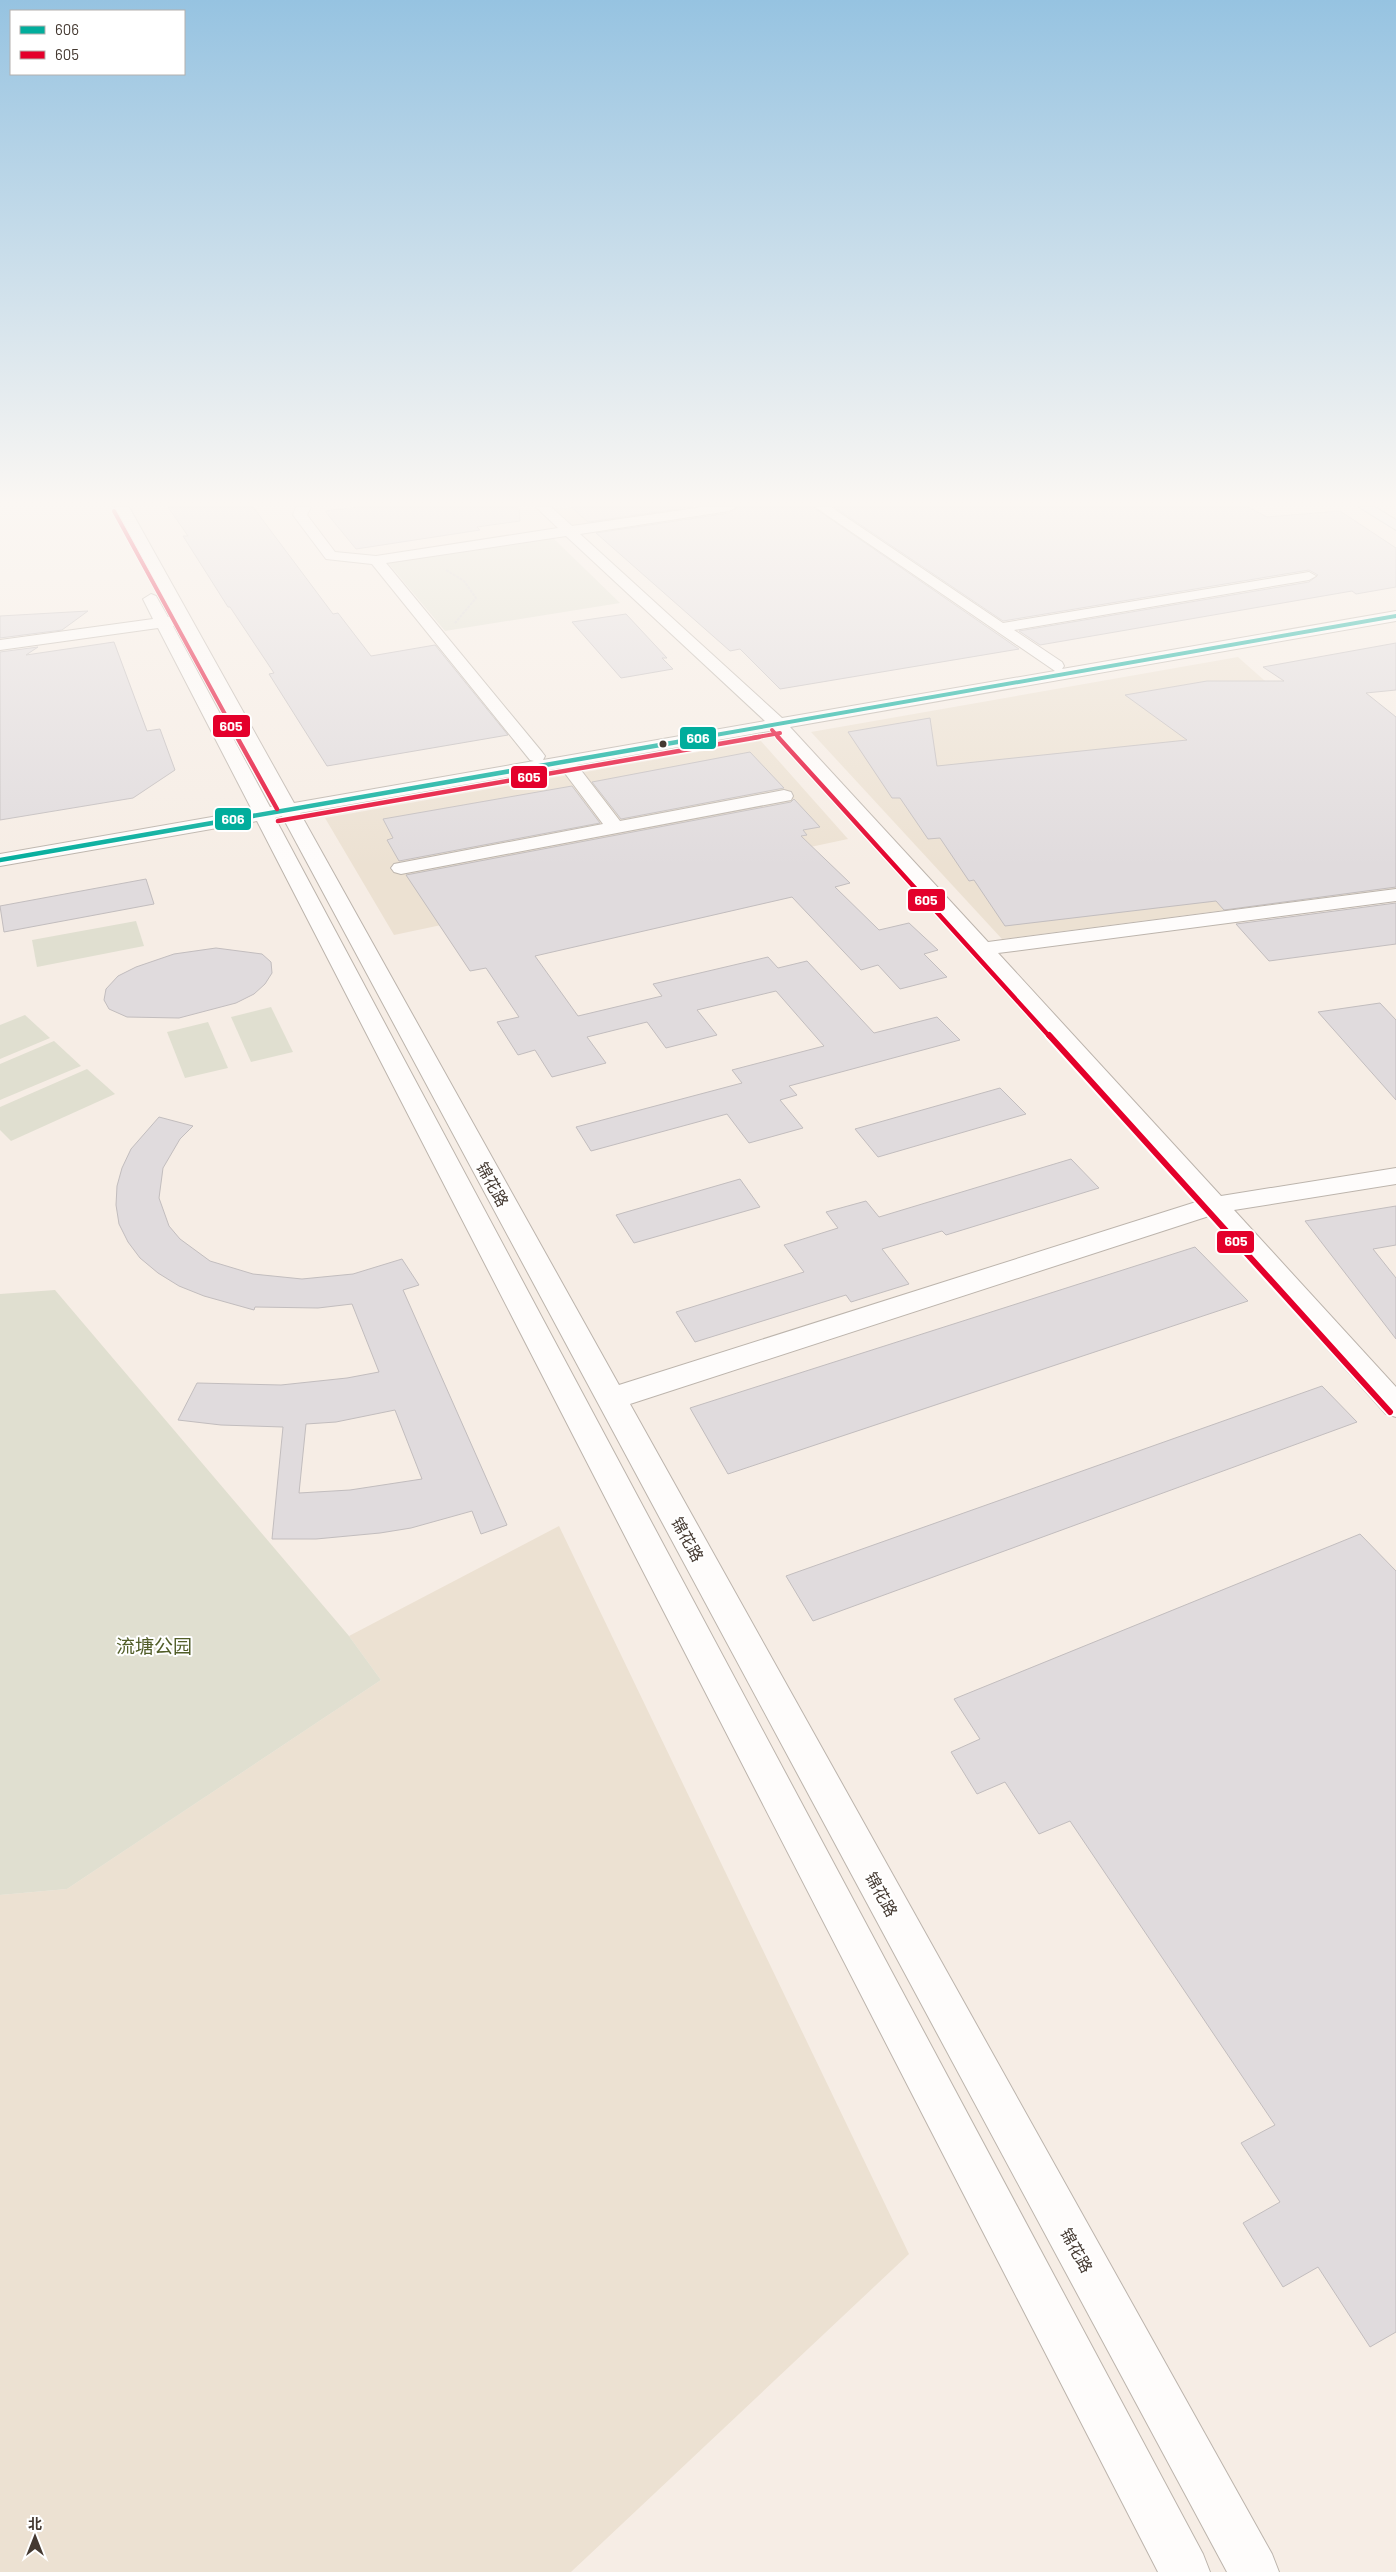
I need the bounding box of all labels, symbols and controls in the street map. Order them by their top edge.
legend [10,10,185,75]
text: 606 [55,20,79,38]
text: 605 [55,45,79,63]
line badge: 605 [212,714,251,738]
text: 605 [219,717,243,734]
line badge: 606 [679,726,717,750]
text: 606 [686,729,710,746]
unlabelled marker [658,739,668,749]
line badge: 605 [510,765,548,789]
text: 605 [517,768,541,785]
line badge: 606 [214,807,252,831]
text: 606 [221,810,245,827]
line badge: 605 [907,888,946,912]
text: 605 [914,891,938,908]
street label: 锦花路 [473,1158,513,1210]
line badge: 605 [1216,1230,1255,1254]
text: 605 [1224,1232,1248,1249]
street label: 锦花路 [668,1513,708,1565]
park label: 流塘公园 [116,1634,192,1657]
street label: 锦花路 [862,1868,902,1920]
street label: 锦花路 [1057,2224,1097,2276]
north arrow [10,2512,60,2562]
text: 北 [28,2515,42,2532]

